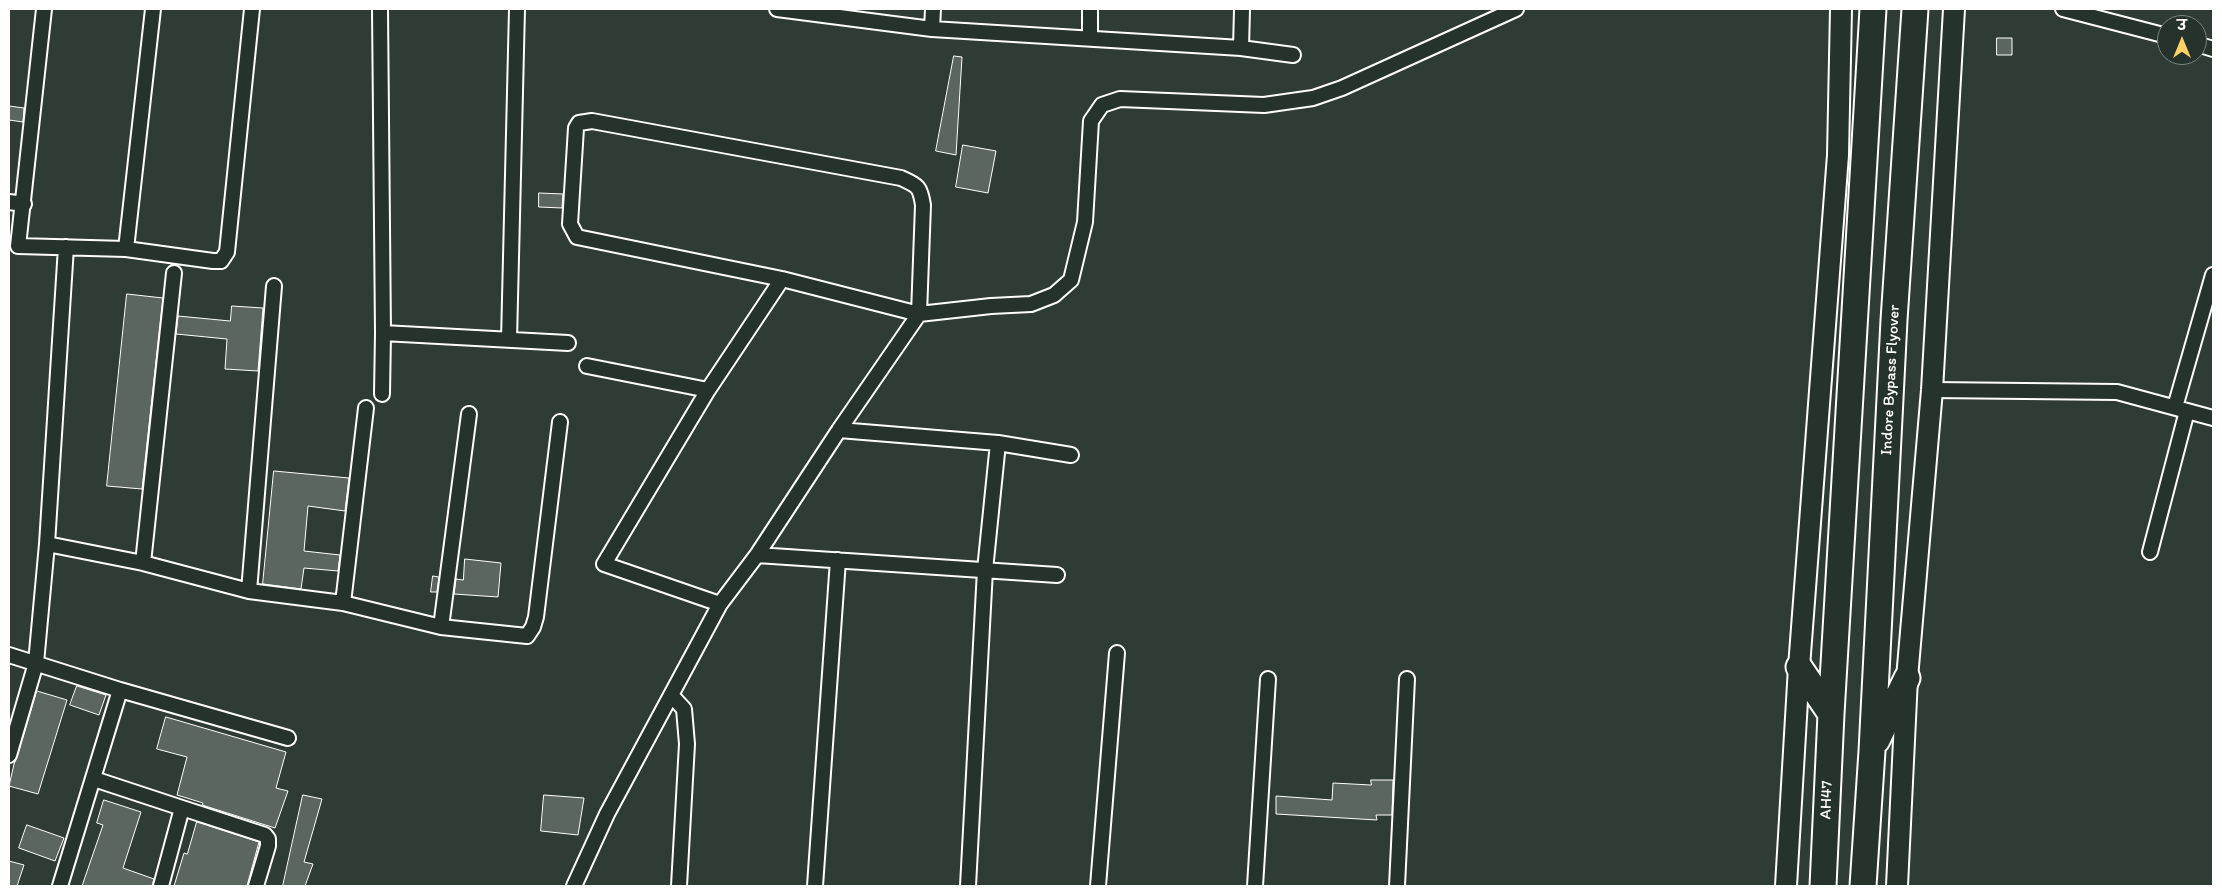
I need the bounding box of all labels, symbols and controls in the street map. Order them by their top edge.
north arrow [2157,15,2207,65]
text: उ [2177,17,2187,34]
street label: Indore Bypass Flyover [1877,304,1905,456]
street label: AH47 [1817,780,1837,820]

